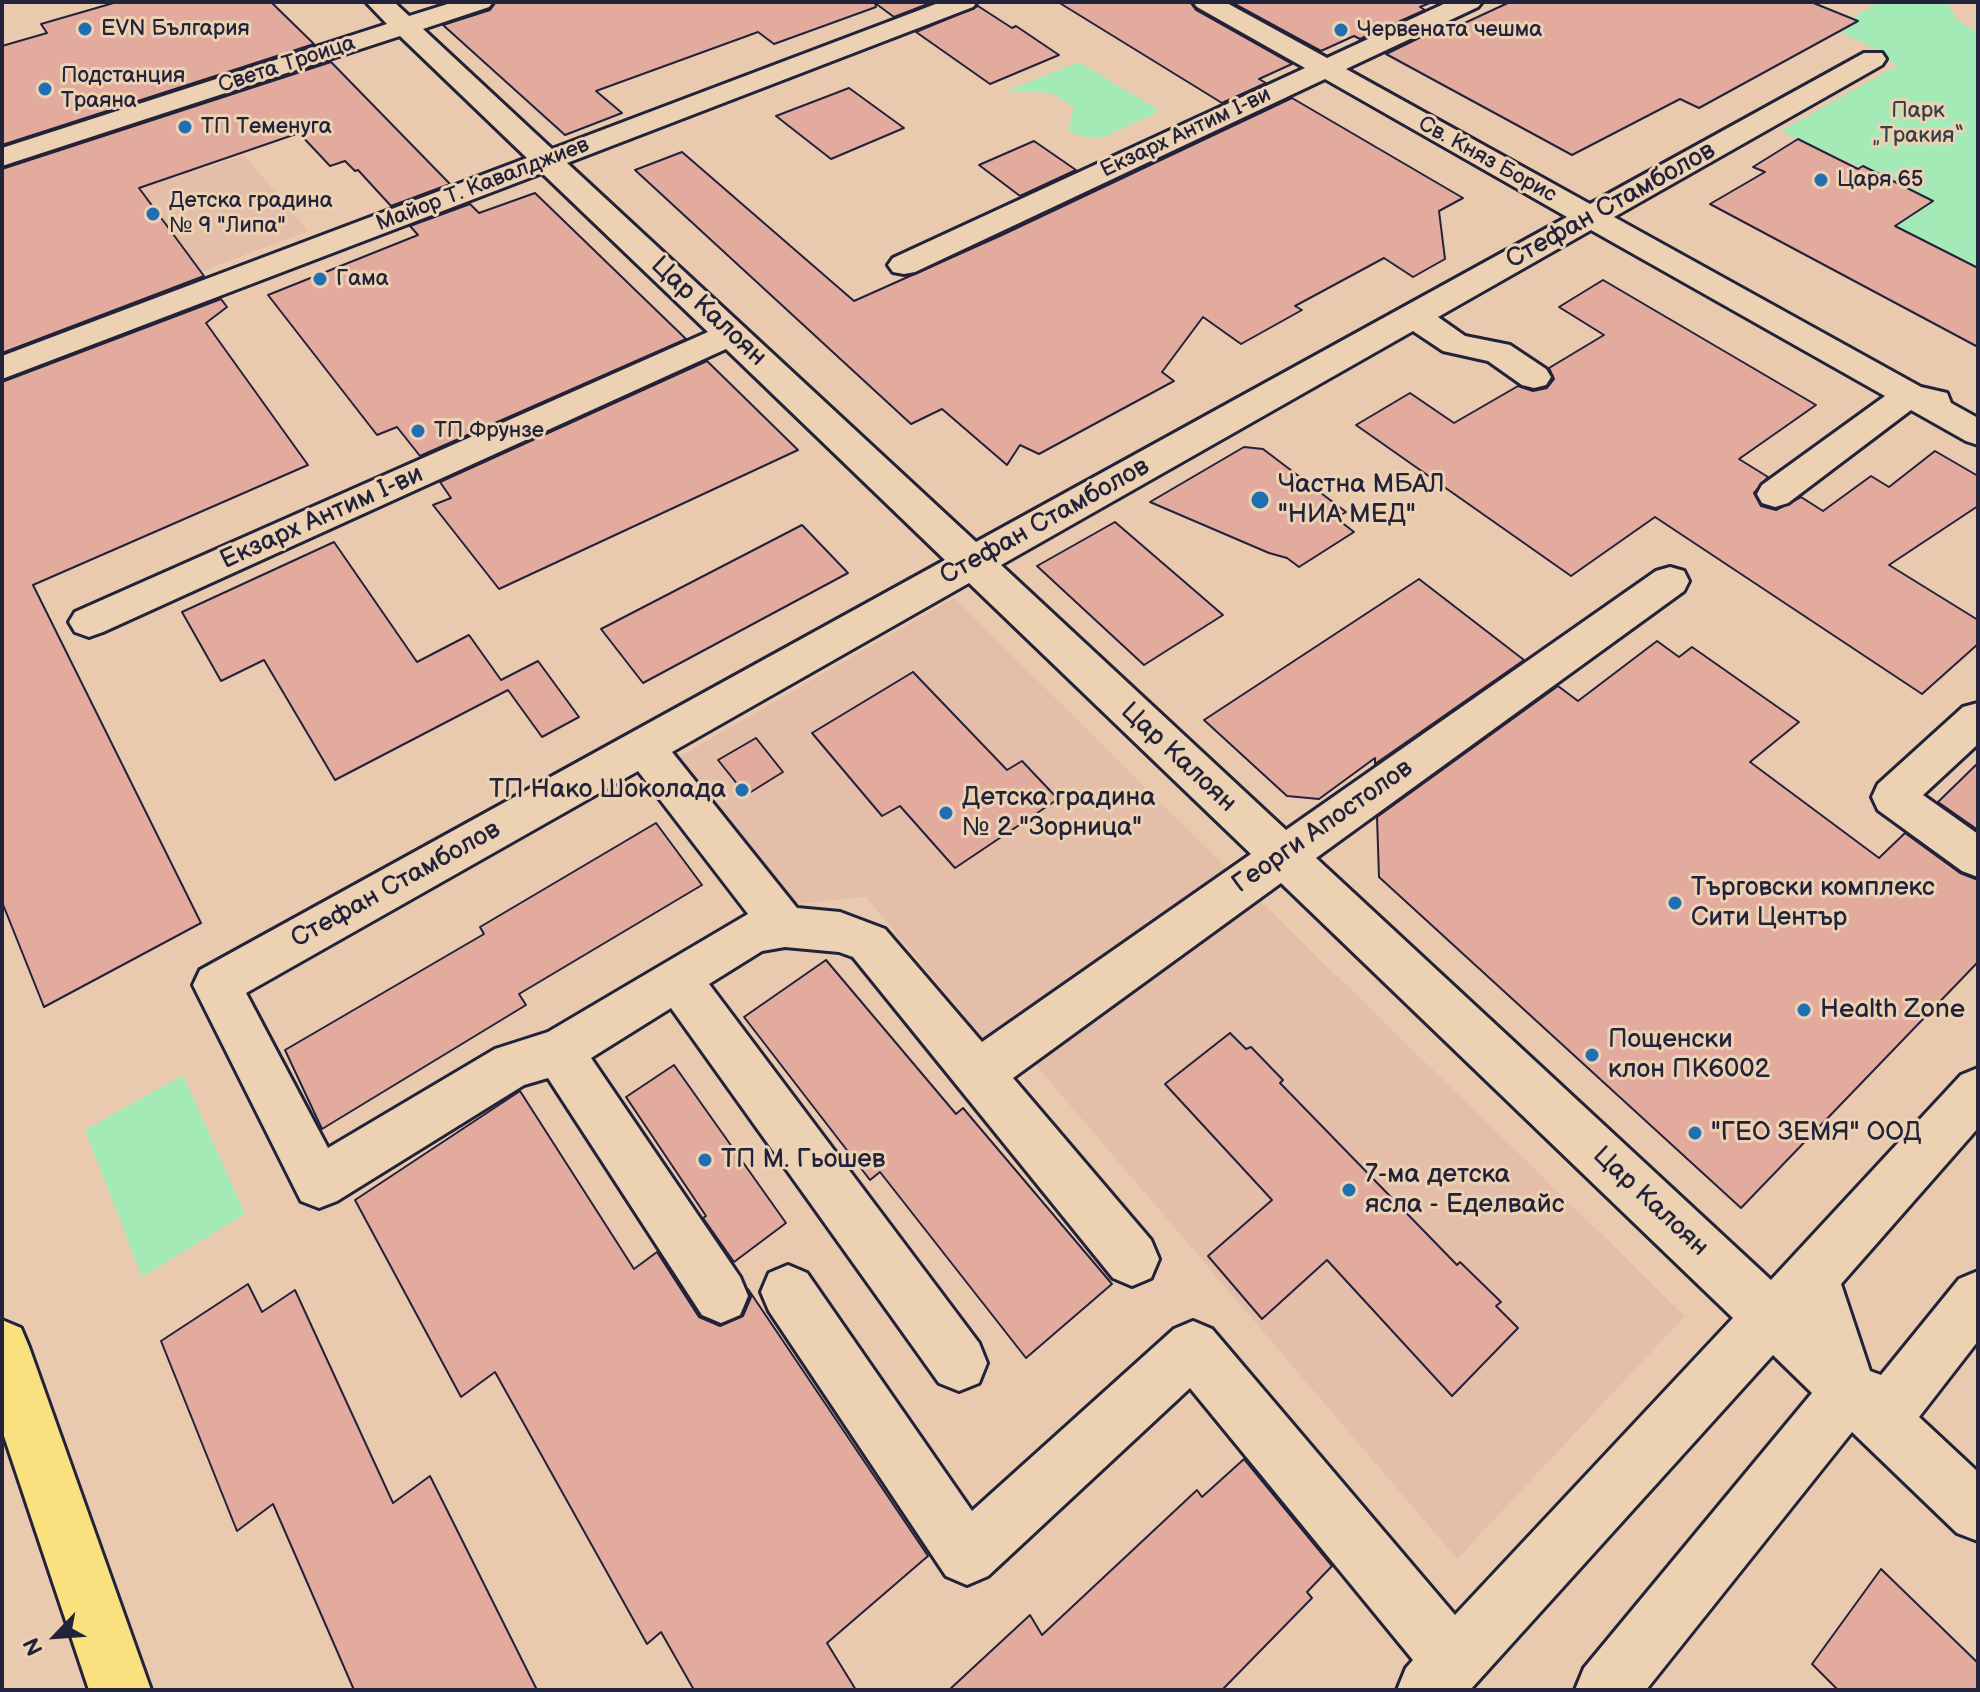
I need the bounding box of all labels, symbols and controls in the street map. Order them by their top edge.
place label: EVN България [101,16,250,42]
place label: Червената чешма [1357,17,1542,43]
marker: EVN България [76,20,94,38]
marker: Червената чешма [1332,21,1350,39]
street label: Света Троица [215,30,359,100]
place label: Подстанция Траяна [61,63,185,114]
marker: Подстанция Траяна [36,80,54,98]
street label: Екзарх Антим I-ви [1097,82,1275,184]
park label: Парк „Тракия“ [1872,98,1964,150]
street label: Св. Княз Борис [1413,111,1561,209]
place label: ТП Теменуга [201,114,332,140]
marker: ТП Теменуга [176,118,194,136]
street label: Майор Т. Кавалджиев [373,132,593,238]
street label: Стефан Стамболов [1501,136,1721,276]
place label: Царя 65 [1837,167,1923,193]
marker: Царя 65 [1812,171,1830,189]
place label: Детска градина № 9 "Липа" [169,188,333,240]
marker: Детска градина № 9 "Липа" [144,205,162,223]
street label: Цар Калоян [644,251,772,373]
place label: Гама [336,266,389,292]
marker: Гама [311,270,329,288]
place label: ТП Фрунзе [434,418,544,444]
marker: ТП Фрунзе [409,422,427,440]
street label: Стефан Стамболов [935,452,1155,592]
street label: Екзарх Антим I-ви [216,459,428,577]
place label: Частна МБАЛ "НИА МЕД" [1278,469,1445,530]
marker: Частна МБАЛ "НИА МЕД" [1249,489,1271,511]
street label: Цар Калоян [1114,697,1242,819]
street label: Георги Апостолов [1227,753,1419,901]
place label: ТП Нако Шоколада [489,774,726,806]
marker: ТП Нако Шоколада [733,781,751,799]
place label: Детска градина № 2 "Зорница" [962,782,1156,844]
marker: Детска градина № 2 "Зорница" [937,804,955,822]
street label: Стефан Стамболов [286,815,506,955]
place label: Търговски комплекс Сити Център [1691,872,1935,934]
marker: Търговски комплекс Сити Център [1666,894,1684,912]
place label: Health Zone [1820,994,1965,1026]
marker: Health Zone [1795,1001,1813,1019]
place label: Пощенски клон ПК6002 [1608,1024,1770,1086]
marker: Пощенски клон ПК6002 [1583,1046,1601,1064]
place label: "ГЕО ЗЕМЯ" ООД [1711,1117,1922,1149]
marker: "ГЕО ЗЕМЯ" ООД [1686,1124,1704,1142]
street label: Цар Калоян [1586,1141,1714,1263]
place label: ТП М. Гьошев [721,1144,885,1176]
marker: ТП М. Гьошев [696,1151,714,1169]
place label: 7-ма детска ясла - Еделвайс [1365,1159,1564,1220]
marker: 7-ма детска ясла - Еделвайс [1340,1181,1358,1199]
north arrow [16,1596,96,1676]
text: N [18,1633,50,1660]

